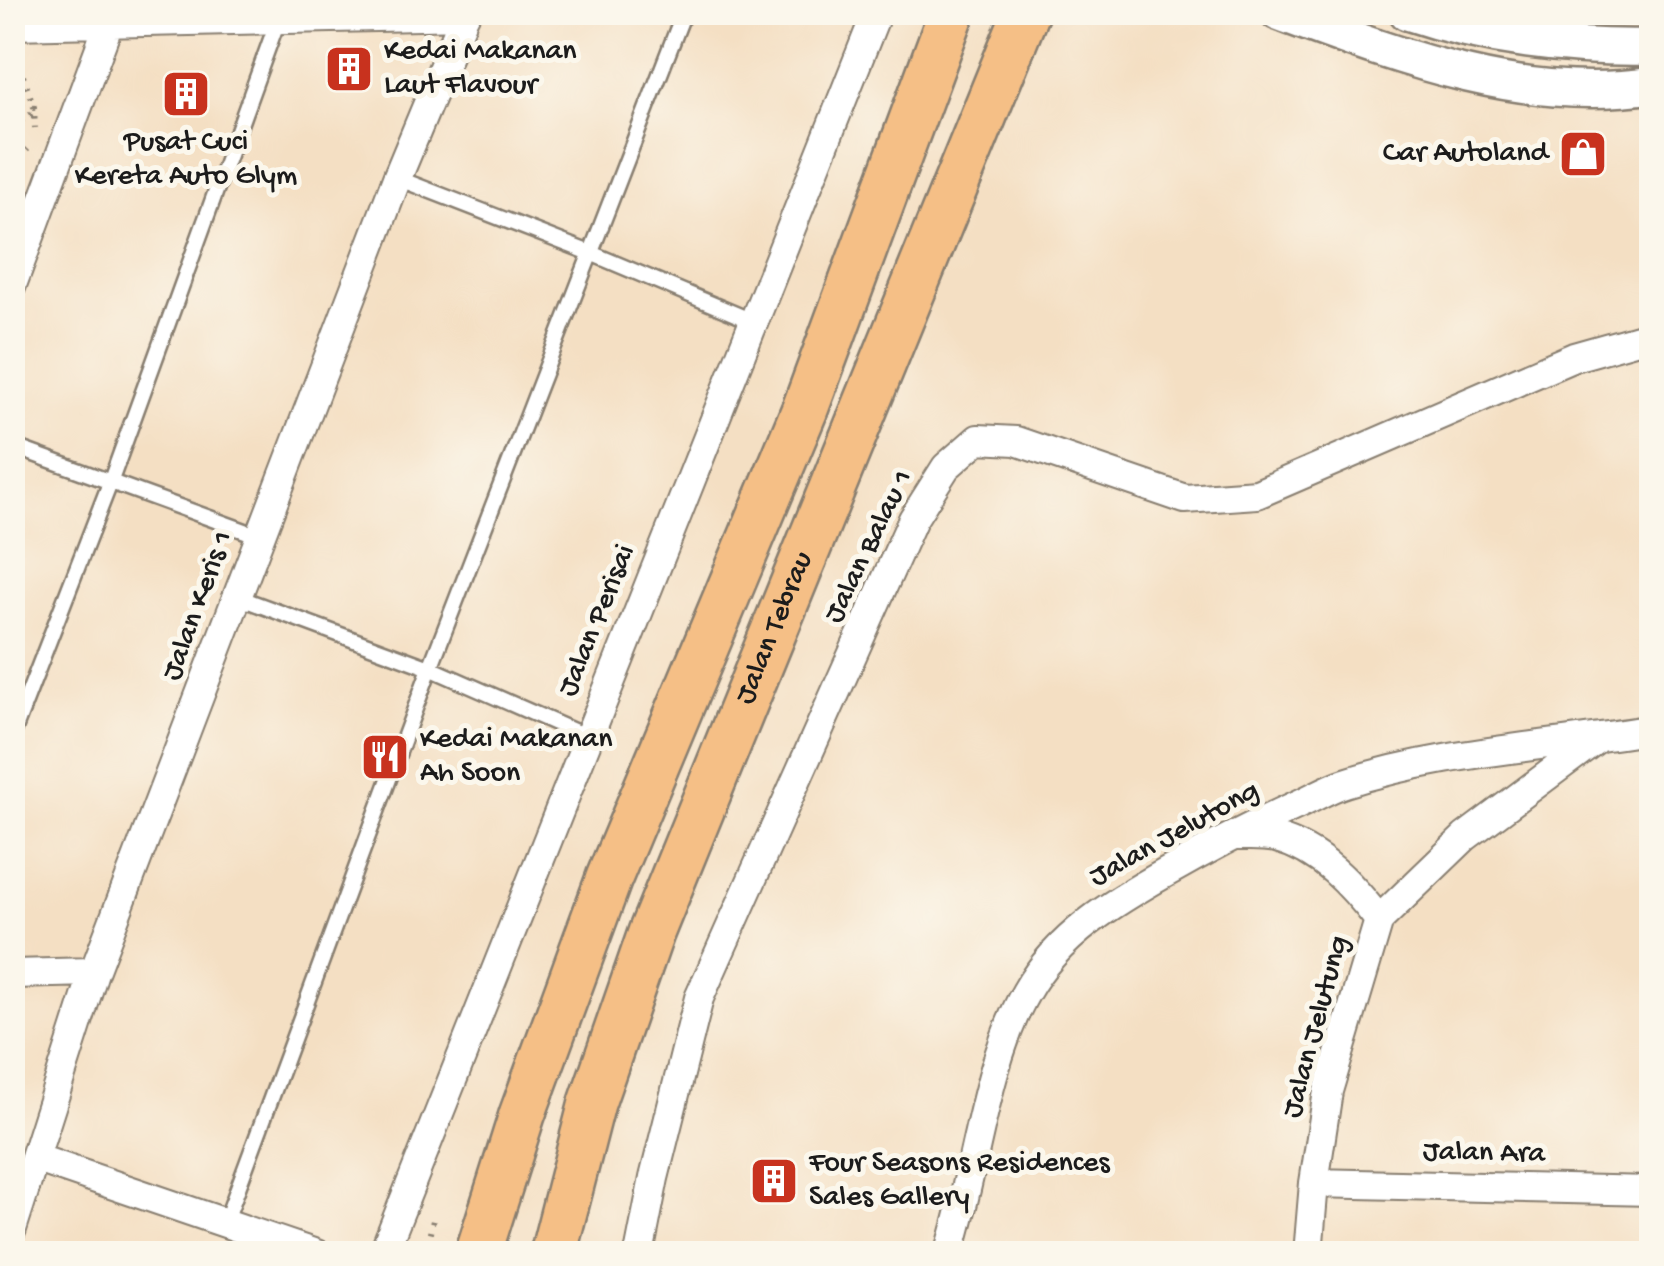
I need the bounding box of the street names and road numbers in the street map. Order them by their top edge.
street label: Jalan Balau 1 [818,465,922,629]
street label: Jalan Keris 1 [156,526,242,686]
street label: Jalan Perisai [552,540,644,702]
street label: Jalan Tebrau [728,547,822,710]
street label: Jalan Jelutong [1084,774,1266,896]
street label: Jalan Jelutung [1276,932,1358,1122]
street label: Jalan Ara [1423,1135,1547,1173]

